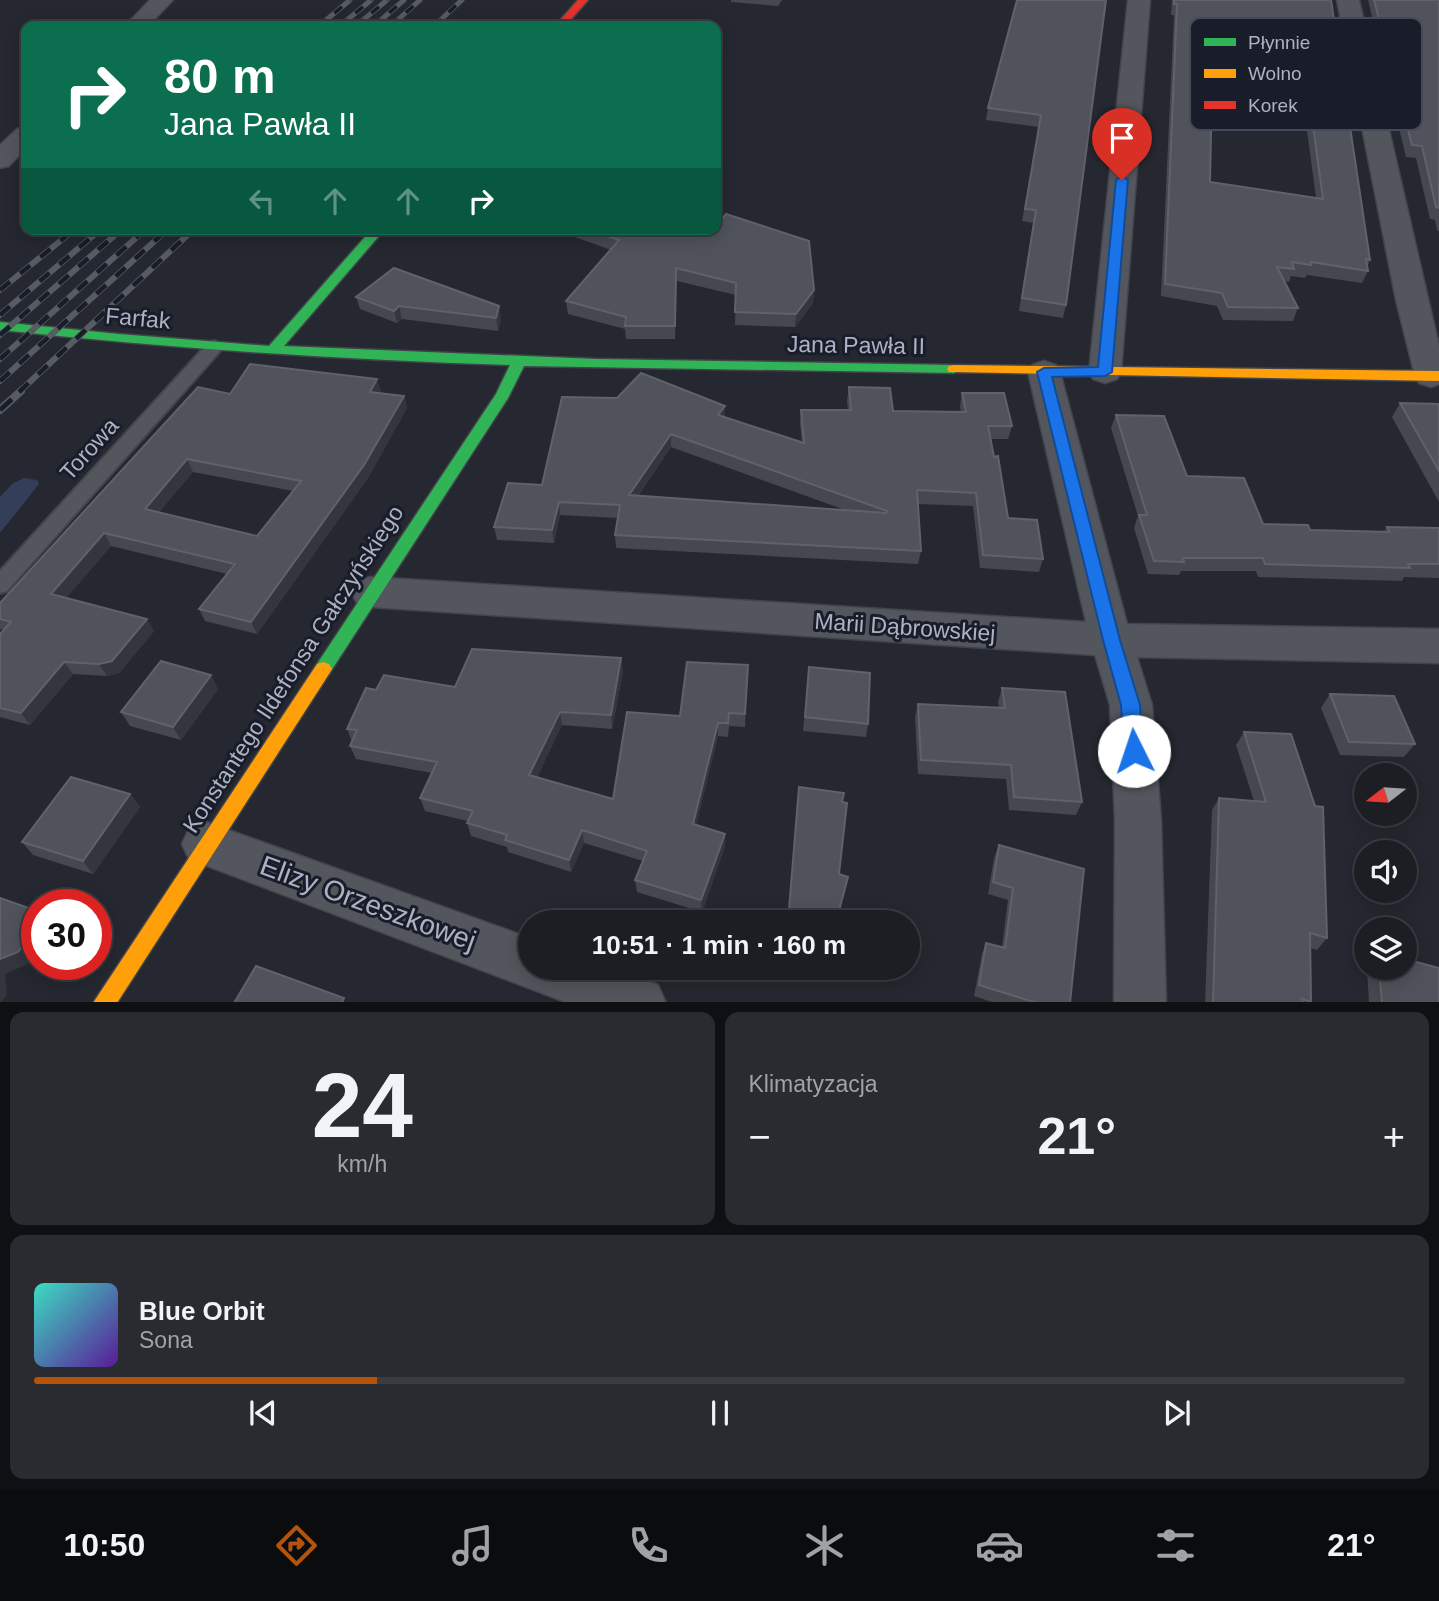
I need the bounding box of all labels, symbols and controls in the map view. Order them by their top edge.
legend [1190,18,1422,130]
text: Płynnie [1248,32,1310,53]
icon: right [49,49,140,140]
text: 80 m [164,49,276,103]
text: Wolno [1248,63,1302,84]
text: Korek [1248,95,1298,116]
text: Jana Pawła II [164,106,356,142]
pin [1092,108,1152,180]
icon: arrive [1103,119,1141,157]
icon: left [243,182,281,220]
icon: ahead [316,182,354,220]
icon: ahead [389,182,427,220]
icon: right [462,182,500,220]
street label: Farfak [104,302,172,334]
street label: Jana Pawła II [787,331,925,359]
street label: Torowa [55,413,124,485]
street label: Konstantego Ildefonsa Gałczyńskiego [177,501,409,837]
street label: Marii Dąbrowskiej [814,608,996,646]
position arrow [1097,714,1171,788]
north arrow [1354,763,1418,826]
map controls [1354,763,1417,980]
button: sound [1354,840,1417,903]
street label: Elizy Orzeszkowej [256,850,480,956]
speed limit sign: 30 [21,889,112,980]
button: layers [1354,917,1417,980]
text: 10:51 · 1 min · 160 m [592,930,846,960]
text: 24 [312,1055,413,1156]
text: Klimatyzacja [749,1071,878,1097]
text: 21° [1037,1107,1116,1165]
text: − [749,1116,771,1158]
text: + [1383,1116,1405,1158]
text: km/h [337,1151,387,1177]
text: Blue Orbit [139,1296,265,1326]
text: Sona [139,1327,193,1353]
icon: previous [244,1394,282,1432]
icon: pause [701,1394,739,1432]
icon: next [1158,1394,1196,1432]
icon: directions [272,1521,321,1570]
icon: music [448,1521,497,1570]
icon: phone [624,1521,673,1570]
icon: climate [800,1521,849,1570]
icon: car [975,1521,1024,1570]
icon: filters [1151,1521,1200,1570]
text: 10:50 [63,1527,145,1563]
text: 21° [1327,1527,1376,1563]

